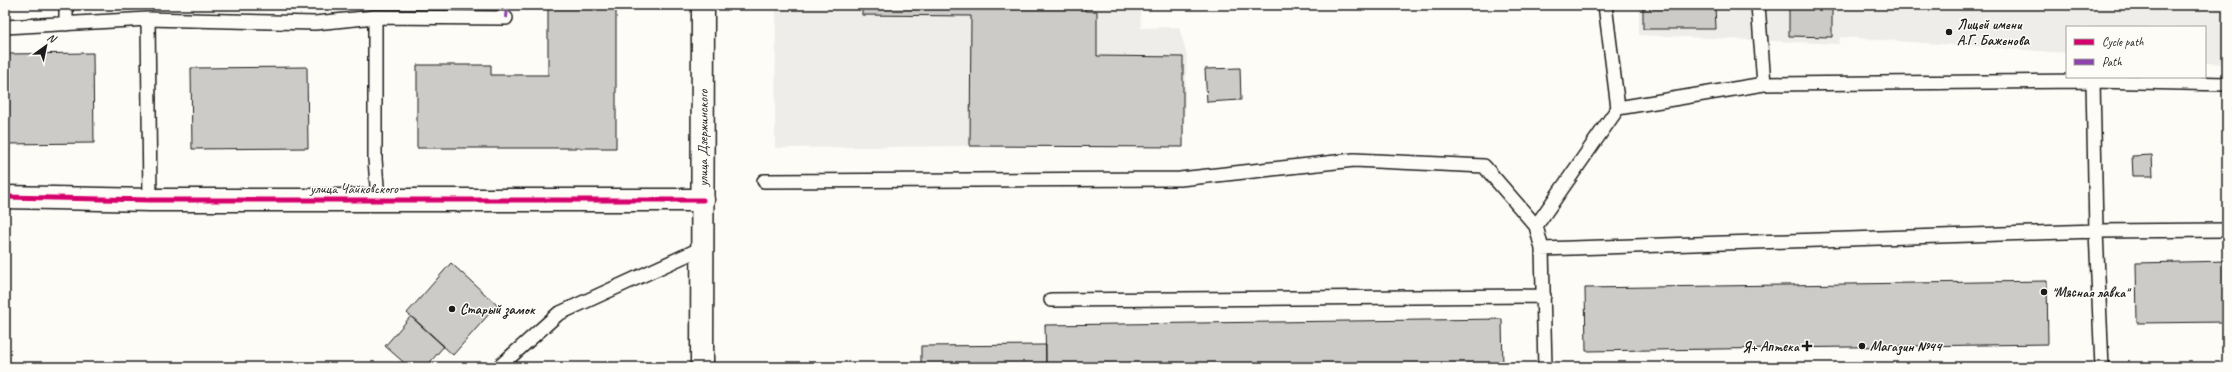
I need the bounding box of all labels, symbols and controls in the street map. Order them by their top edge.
place label: Лицей имени А.Г. Баженова [1957,16,2031,49]
north arrow [26,26,66,66]
legend [2066,26,2206,78]
marker: Лицей имени А.Г. Баженова [1944,27,1954,37]
text: N [45,30,60,47]
text: Cycle path [2102,34,2144,50]
text: Path [2102,54,2122,70]
street label: улица Дзержинского [694,88,711,188]
street label: улица Чайковского [309,180,399,197]
place label: "Мясная лавка" [2052,284,2132,301]
marker: "Мясная лавка" [2039,287,2049,297]
place label: Старый замок [460,301,536,319]
marker: Старый замок [447,304,457,314]
place label: Я+ Аптека [1742,338,1800,355]
place label: Магазин №44 [1870,338,1943,356]
marker: Я+ Аптека [1802,341,1812,351]
marker: Магазин №44 [1857,341,1867,351]

